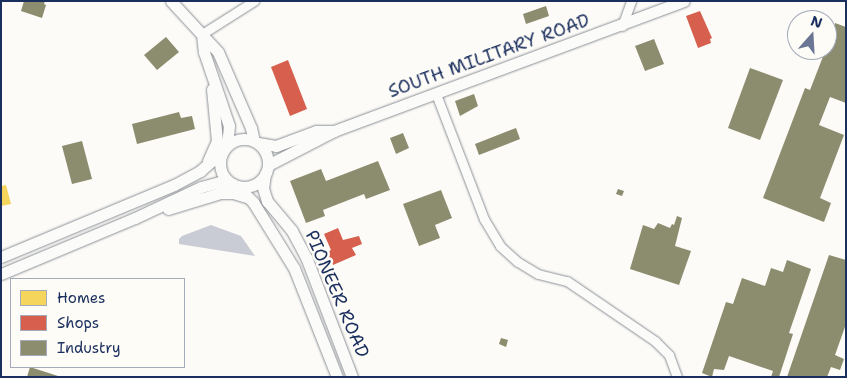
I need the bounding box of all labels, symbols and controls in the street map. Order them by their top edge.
street label: SOUTH MILITARY ROAD [385,9,593,103]
north arrow [787,10,837,60]
text: N [808,11,825,32]
street label: PIONEER ROAD [300,227,374,361]
legend [10,278,185,368]
text: Homes [57,288,105,308]
text: Shops [57,313,99,333]
text: Industry [57,338,121,358]

